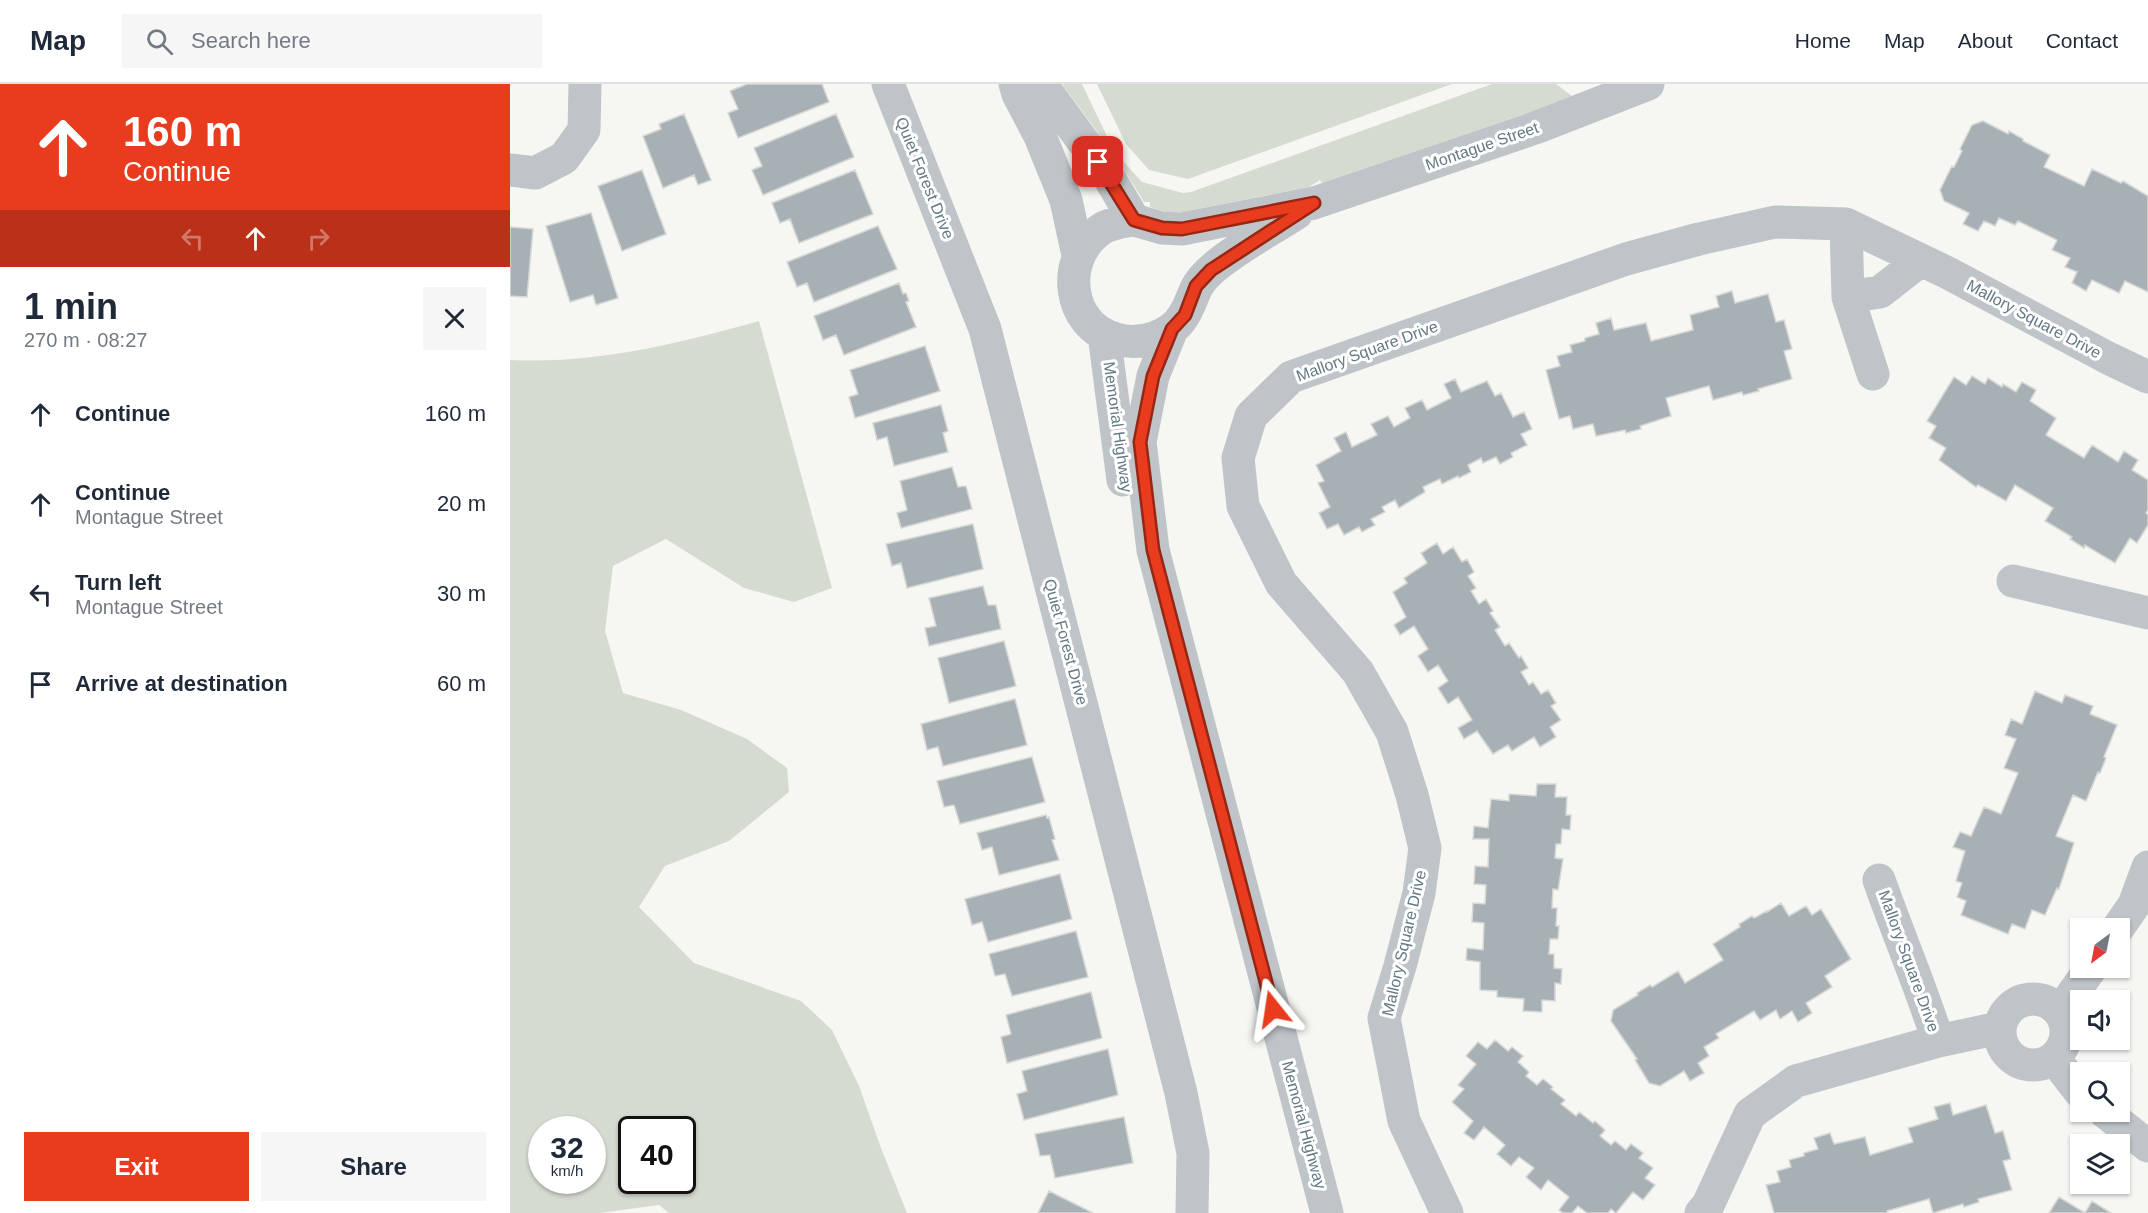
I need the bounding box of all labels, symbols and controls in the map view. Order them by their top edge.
search box [122,14,542,68]
text: Map [30,25,86,56]
icon: search [143,25,176,58]
text: Search here [191,28,311,53]
text: Home [1795,29,1851,52]
text: Map [1884,29,1925,52]
text: About [1958,29,2013,52]
text: Contact [2046,29,2118,52]
icon: ahead [24,108,102,186]
text: 160 m [123,108,242,155]
street label: Quiet Forest Drive [893,115,957,241]
street label: Montague Street [1423,119,1541,173]
pin [1072,136,1123,187]
icon: arrive [1081,145,1114,178]
text: Continue [123,157,231,187]
icon: left [176,222,209,255]
icon: ahead [239,222,272,255]
icon: right [302,222,335,255]
street label: Mallory Square Drive [1964,276,2104,362]
text: 1 min [24,286,118,327]
button: close [423,287,486,350]
street label: Mallory Square Drive [1294,317,1440,385]
text: 270 m · 08:27 [24,329,147,351]
street label: Memorial Highway [1100,361,1136,493]
icon: ahead [24,398,57,431]
text: Continue [75,401,170,426]
text: 160 m [425,401,486,426]
text: Continue [75,480,170,505]
icon: ahead [24,488,57,521]
text: 20 m [437,491,486,516]
text: Montague Street [75,506,223,528]
text: Turn left [75,570,161,595]
street label: Quiet Forest Drive [1041,577,1091,707]
icon: left [24,578,57,611]
text: 30 m [437,581,486,606]
text: Montague Street [75,596,223,618]
icon: arrive [24,668,57,701]
text: Arrive at destination [75,671,288,696]
text: 60 m [437,671,486,696]
street label: Mallory Square Drive [1379,868,1429,1018]
street label: Mallory Square Drive [1875,888,1943,1034]
north arrow [2070,918,2130,978]
map controls [2070,918,2130,1194]
position arrow [1241,977,1305,1041]
button: sound [2070,990,2130,1050]
street label: Memorial Highway [1279,1059,1329,1191]
button: search [2070,1062,2130,1122]
speed limit sign: 40 [618,1116,696,1194]
text: 32 [550,1131,584,1164]
button: Exit [24,1132,249,1201]
button: Share [261,1132,486,1201]
button: layers [2070,1134,2130,1194]
text: km/h [551,1162,583,1179]

